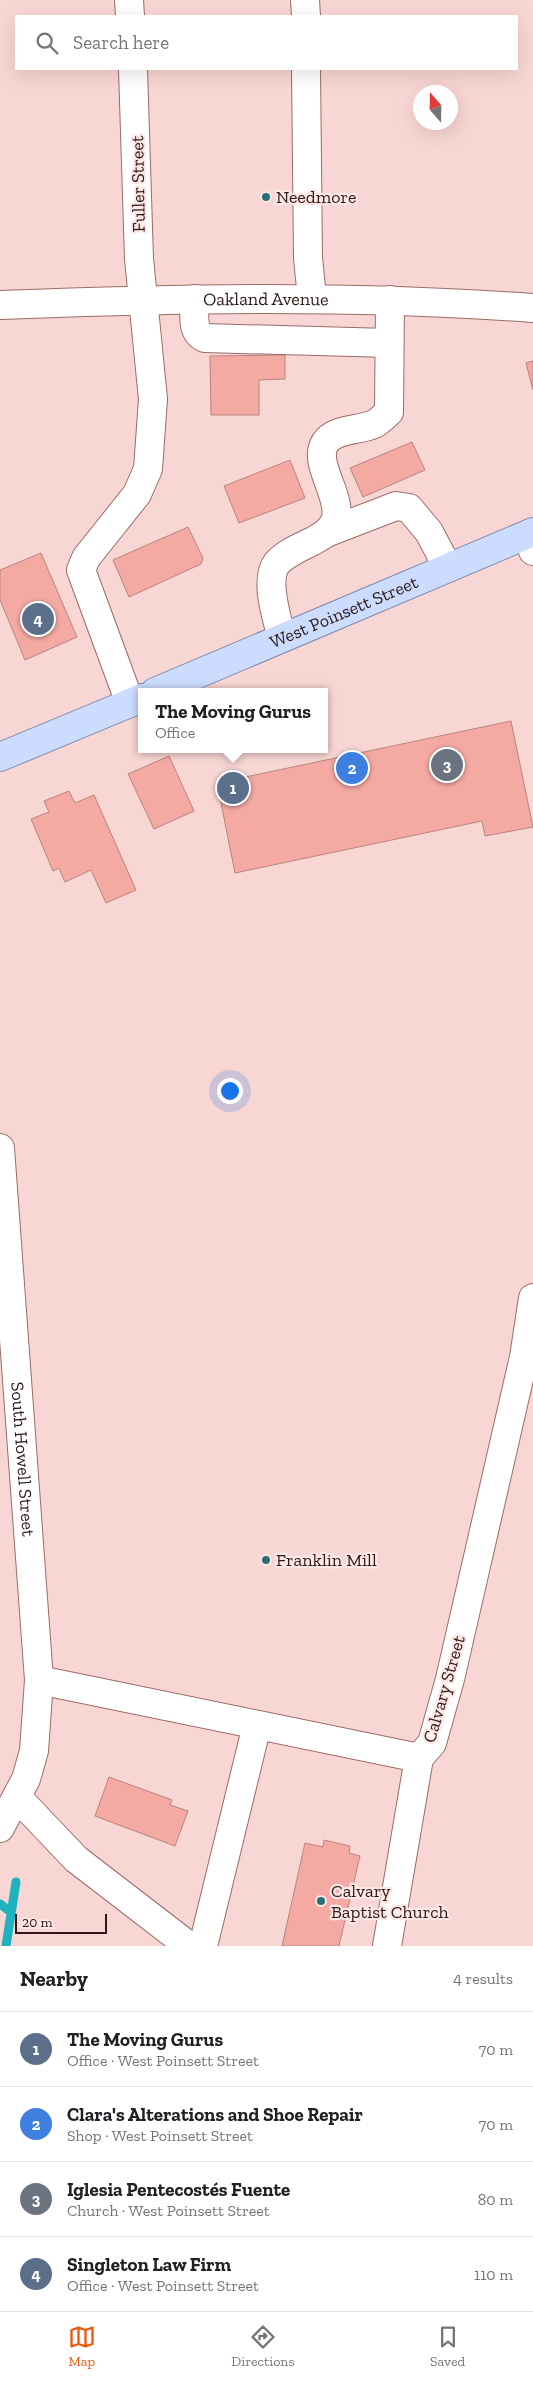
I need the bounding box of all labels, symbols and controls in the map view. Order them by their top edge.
search box [15,15,518,70]
icon: search [33,29,61,57]
text: Search here [73,31,169,54]
north arrow [413,85,458,130]
street label: Fuller Street [126,135,150,233]
place label: Needmore [276,186,356,208]
marker: Needmore [260,191,272,203]
street label: Oakland Avenue [203,288,329,310]
street label: West Poinsett Street [266,571,422,653]
pin: 4 [22,600,54,638]
popup [138,688,328,753]
text: The Moving Gurus [155,700,311,723]
text: Office [155,723,195,742]
pin: 3 [431,746,463,784]
pin: 2 [336,749,368,787]
pin: 1 [217,769,249,807]
your location [217,1078,243,1104]
street label: South Howell Street [6,1381,39,1538]
place label: Franklin Mill [276,1549,377,1571]
marker: Franklin Mill [260,1554,272,1566]
street label: Calvary Street [418,1633,470,1745]
place label: Calvary Baptist Church [331,1880,449,1923]
marker: Calvary Baptist Church [315,1895,327,1907]
scale bar [15,1911,108,1934]
text: 20 m [22,1914,53,1931]
text: Nearby [20,1966,88,1991]
text: 4 results [453,1969,513,1988]
text: The Moving Gurus [67,2028,223,2051]
text: 1 [33,2040,39,2059]
text: 70 m [479,2040,513,2059]
text: Office · West Poinsett Street [67,2051,259,2070]
text: Clara's Alterations and Shoe Repair [67,2103,363,2126]
text: 2 [32,2115,40,2134]
text: 70 m [479,2115,513,2134]
text: Shop · West Poinsett Street [67,2126,253,2145]
text: Iglesia Pentecostés Fuente [67,2178,290,2201]
text: 3 [32,2190,40,2209]
text: 80 m [478,2190,513,2209]
text: Church · West Poinsett Street [67,2201,270,2220]
text: Singleton Law Firm [67,2253,231,2276]
text: 4 [31,2265,41,2284]
text: 110 m [474,2265,513,2284]
text: Office · West Poinsett Street [67,2276,259,2295]
tab: Map [68,2323,96,2370]
tab: Directions [231,2323,295,2370]
tab: Saved [430,2323,465,2370]

